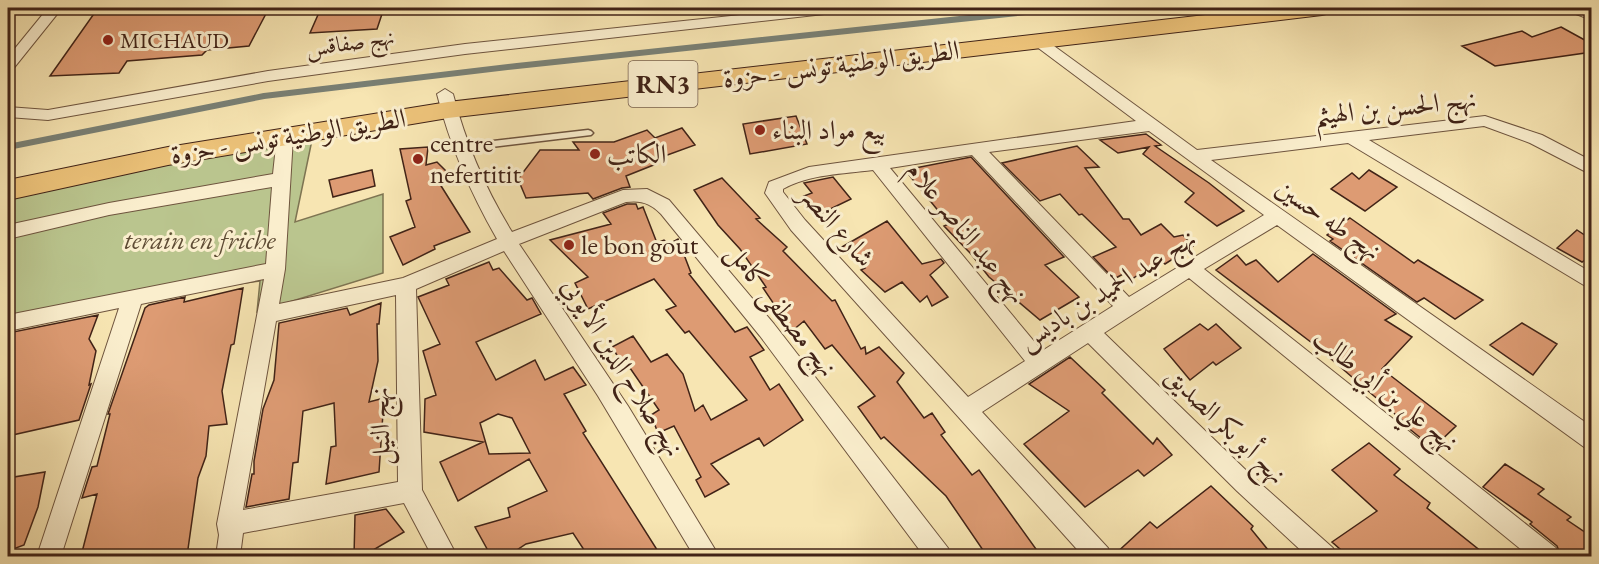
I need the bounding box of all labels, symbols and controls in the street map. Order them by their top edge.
street label: نهج صفاقس [304,22,397,68]
place label: MICHAUD [120,26,229,55]
street label: الطريق الوطنية تونس - حزوة [721,32,961,96]
marker: MICHAUD [101,33,115,47]
road number: RN3 [628,61,698,107]
street label: نهج الحسن بن الهيثم [1312,81,1479,142]
street label: الطريق الوطنية تونس - حزوة [168,100,408,172]
place label: بيع مواد البناء [772,112,885,154]
marker: بيع مواد البناء [753,123,767,137]
place label: centre nefertitit [430,125,521,191]
place label: الكاتب [607,136,666,171]
marker: الكاتب [588,147,602,161]
marker: centre nefertitit [411,152,425,166]
street label: نهج عبد الناصر علام [894,153,1036,315]
street label: نهج طه حسين [1265,169,1389,273]
street label: شارع النصر [786,175,883,277]
street label: نهج عبد الحميد بن باديس [1011,220,1206,363]
park label: terain en friche [124,222,277,257]
place label: le bon gout [581,227,699,262]
street label: نهج مصطفى كامل [714,236,846,388]
marker: le bon gout [562,238,576,252]
street label: نهج صلاح الدين الأيوبي [548,270,694,467]
street label: نهج علي بن أبي طالب [1300,319,1467,466]
street label: نهج أبو بكر الصديق [1153,357,1295,496]
street label: نهج النيل [361,387,405,465]

